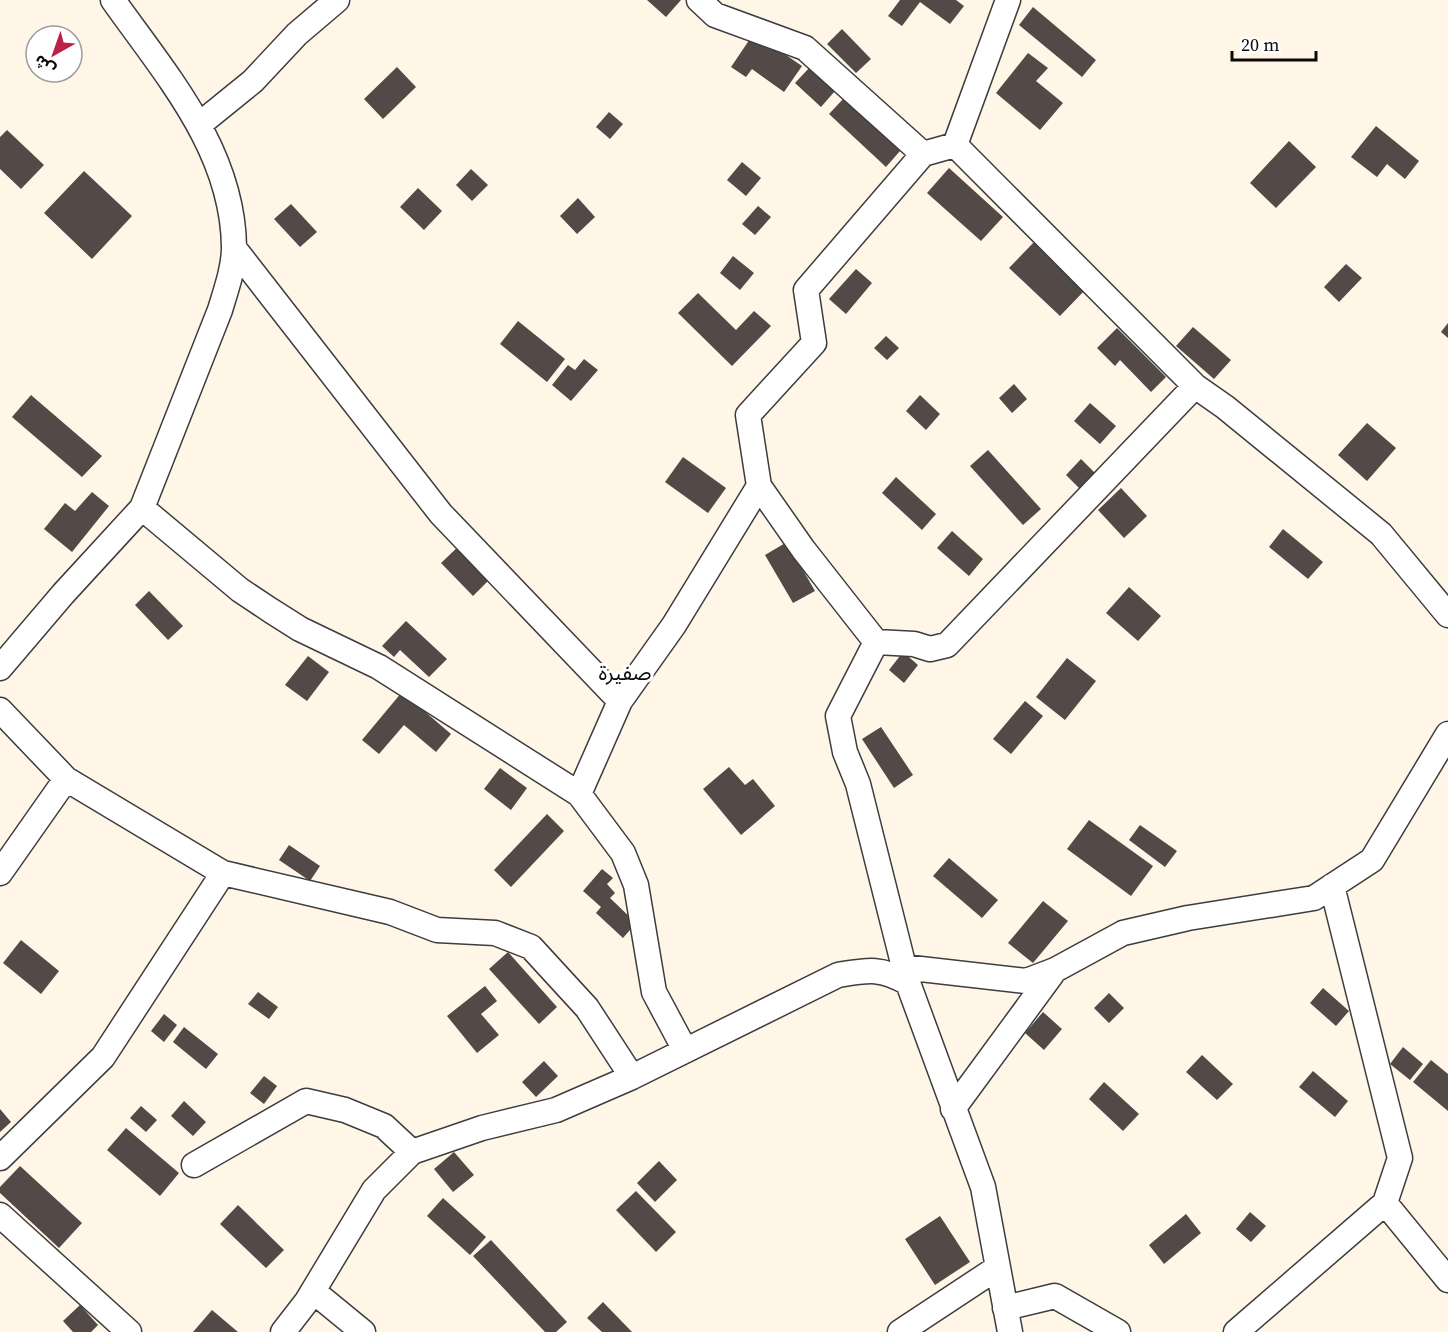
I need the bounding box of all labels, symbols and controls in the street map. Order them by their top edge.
north arrow [24,24,84,84]
scale bar [1232,24,1316,62]
text: 20 m [1241,32,1279,57]
text: ش [29,50,60,81]
district label: صفيرة [598,658,652,687]

